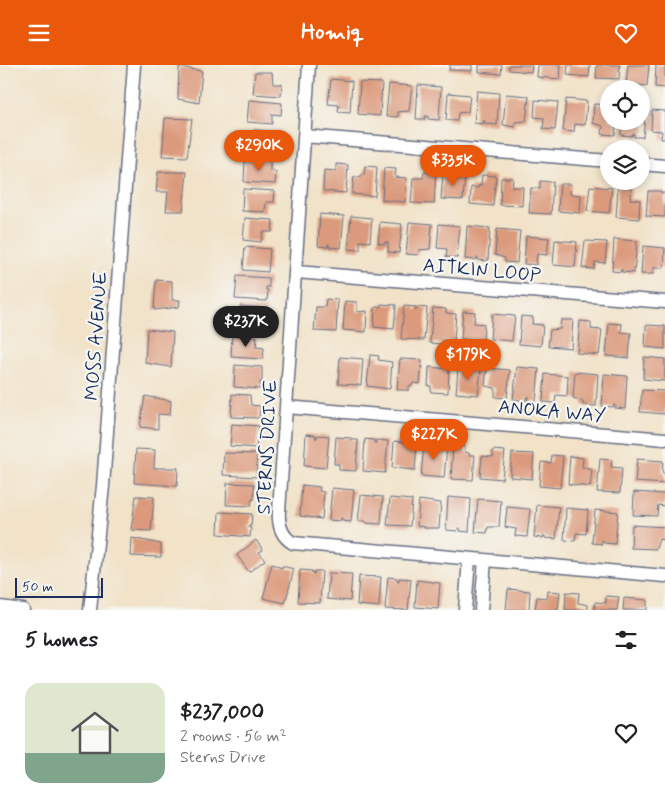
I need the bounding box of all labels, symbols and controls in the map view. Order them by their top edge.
icon: menu [25,19,53,47]
text: Homiq [301,19,364,47]
icon: heart [612,19,640,47]
map controls [600,80,650,190]
button: locate [600,80,650,130]
pin: $290K [224,129,294,172]
text: $290K [235,135,283,156]
button: layers [600,140,650,190]
pin: $335K [418,145,488,187]
text: $335K [431,150,475,171]
street label: AITKIN LOOP [422,253,542,288]
street label: MOSS AVENUE [80,271,113,401]
pin: $237K [211,305,281,348]
text: $237K [224,311,268,332]
pin: $179K [433,339,503,381]
text: $179K [446,344,490,365]
street label: STERNS DRIVE [251,379,284,515]
street label: ANOKA WAY [497,394,607,429]
pin: $227K [399,419,469,461]
text: $227K [411,424,457,445]
scale bar [15,575,102,598]
text: 50 m [22,578,53,596]
text: 5 homes [25,626,98,654]
icon: filters [612,626,640,654]
text: $237,000 [180,698,264,726]
icon: home [65,703,125,763]
icon: heart [612,719,640,747]
text: 2 rooms · 56 m² [180,726,287,747]
text: Sterns Drive [180,747,266,768]

